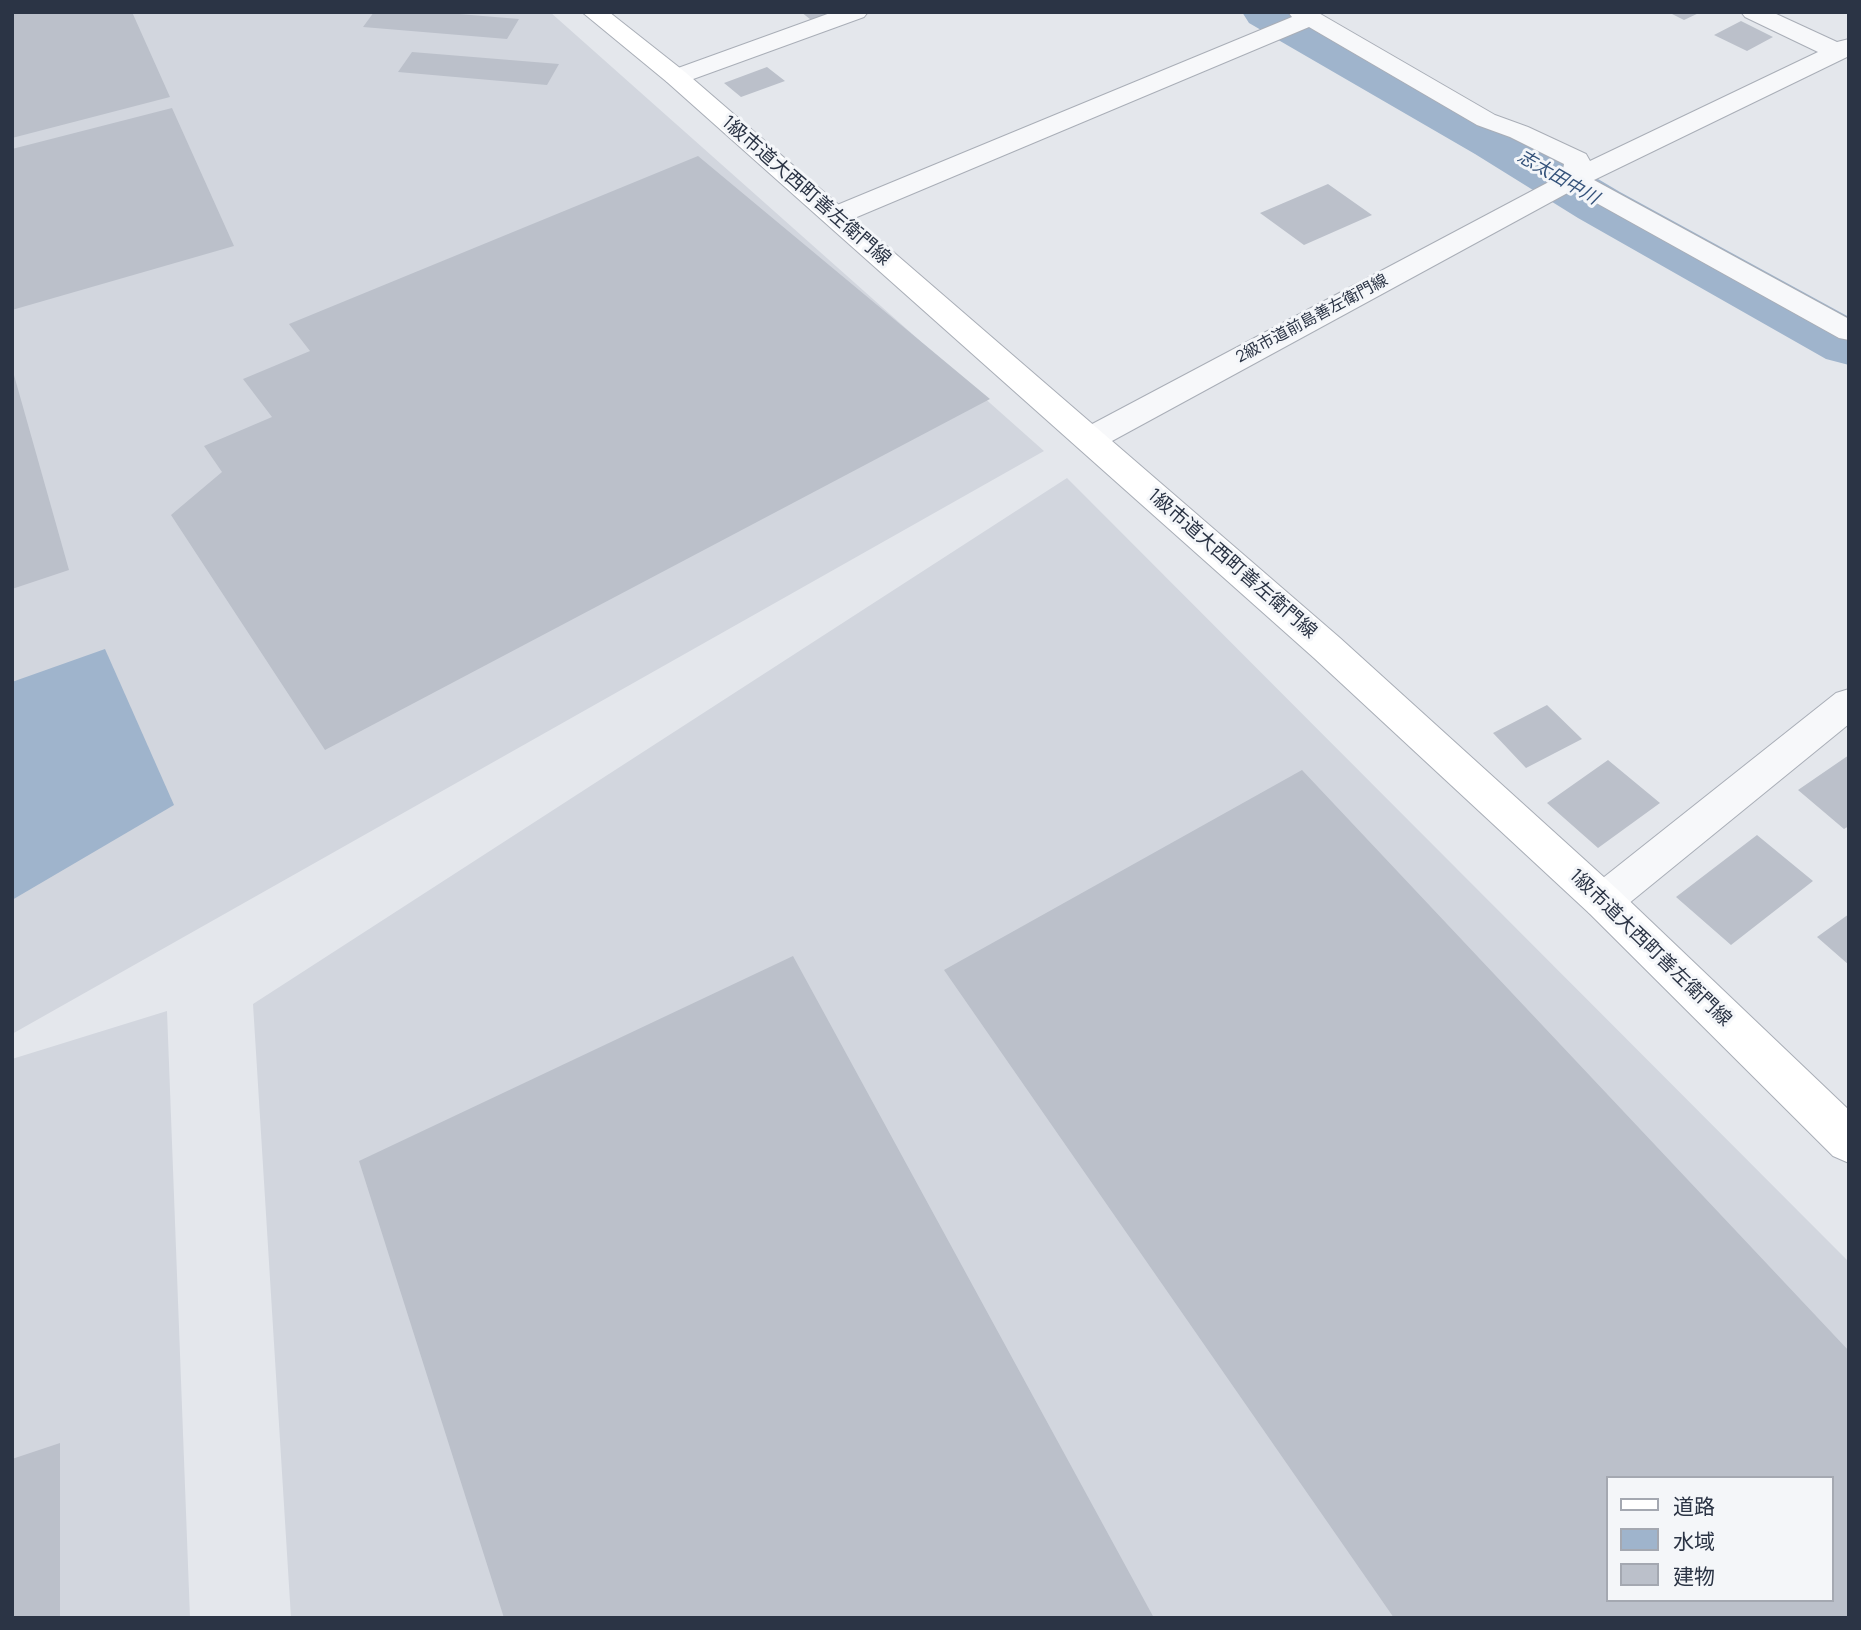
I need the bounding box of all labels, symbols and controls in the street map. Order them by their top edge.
street label: 1級市道大西町善左衛門線 [717,111,895,271]
water label: 志太田中川 [1514,146,1602,210]
street label: 2級市道前島善左衛門線 [1233,271,1391,367]
street label: 1級市道大西町善左衛門線 [1143,484,1321,644]
street label: 1級市道大西町善左衛門線 [1564,865,1736,1031]
legend [1605,1476,1833,1602]
text: 道路 [1673,1492,1715,1520]
text: 水域 [1673,1527,1715,1555]
text: 建物 [1673,1562,1715,1590]

